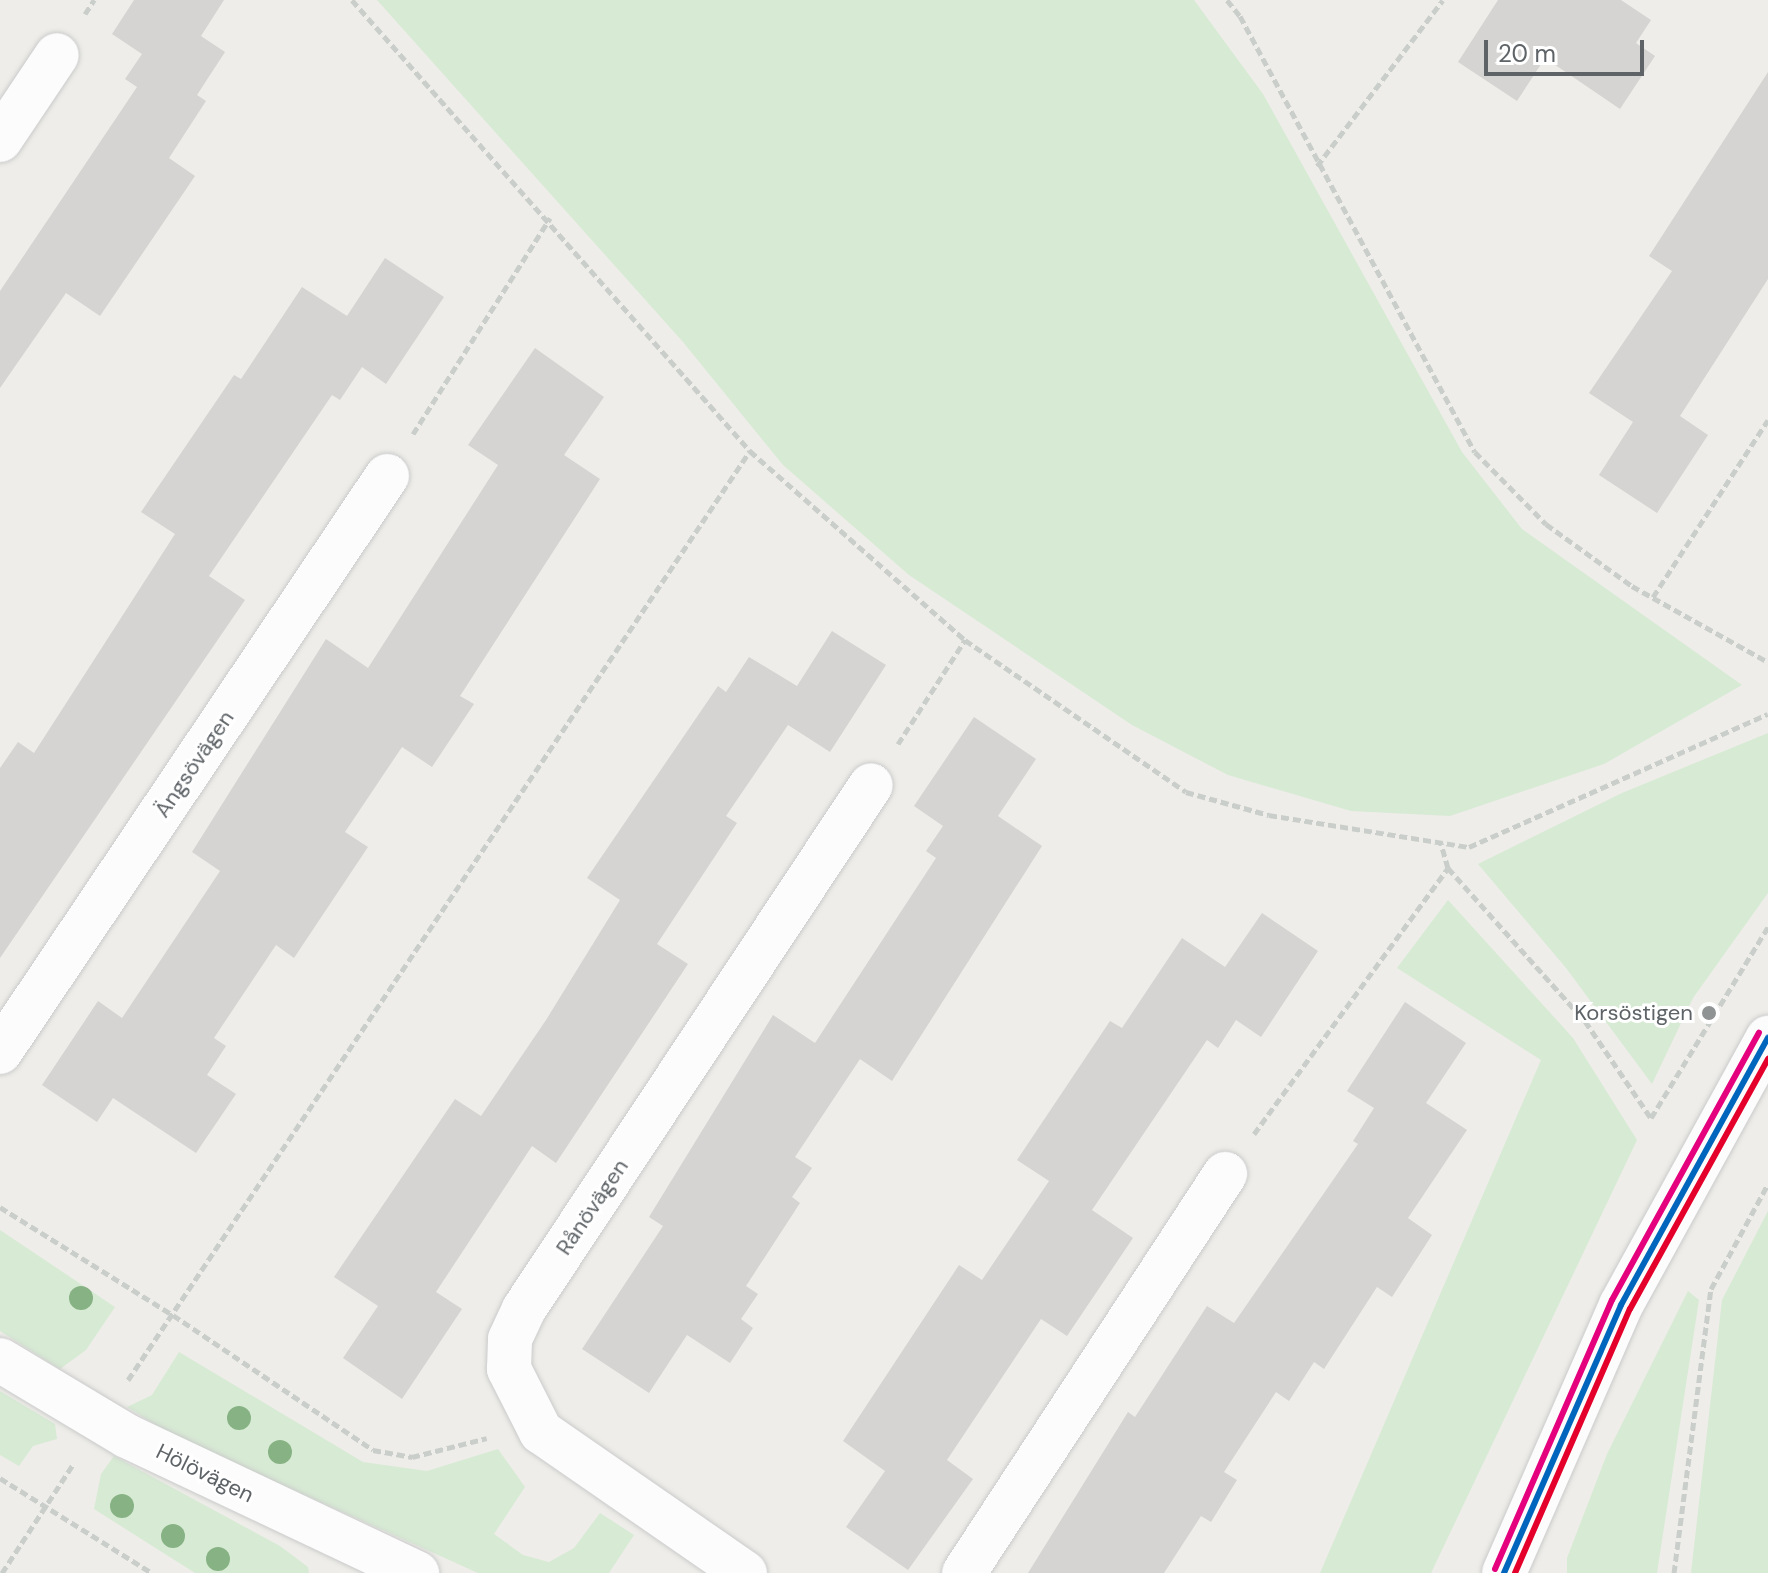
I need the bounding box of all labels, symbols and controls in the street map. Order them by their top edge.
scale bar [1488,24,1648,74]
text: 20 m [1498,38,1556,69]
street label: Ängsövägen [149,706,239,822]
place label: Korsöstigen [1574,1000,1693,1026]
marker: Korsöstigen [1700,1004,1718,1022]
street label: Rånövägen [550,1154,634,1260]
street label: Hölövägen [152,1438,258,1508]

